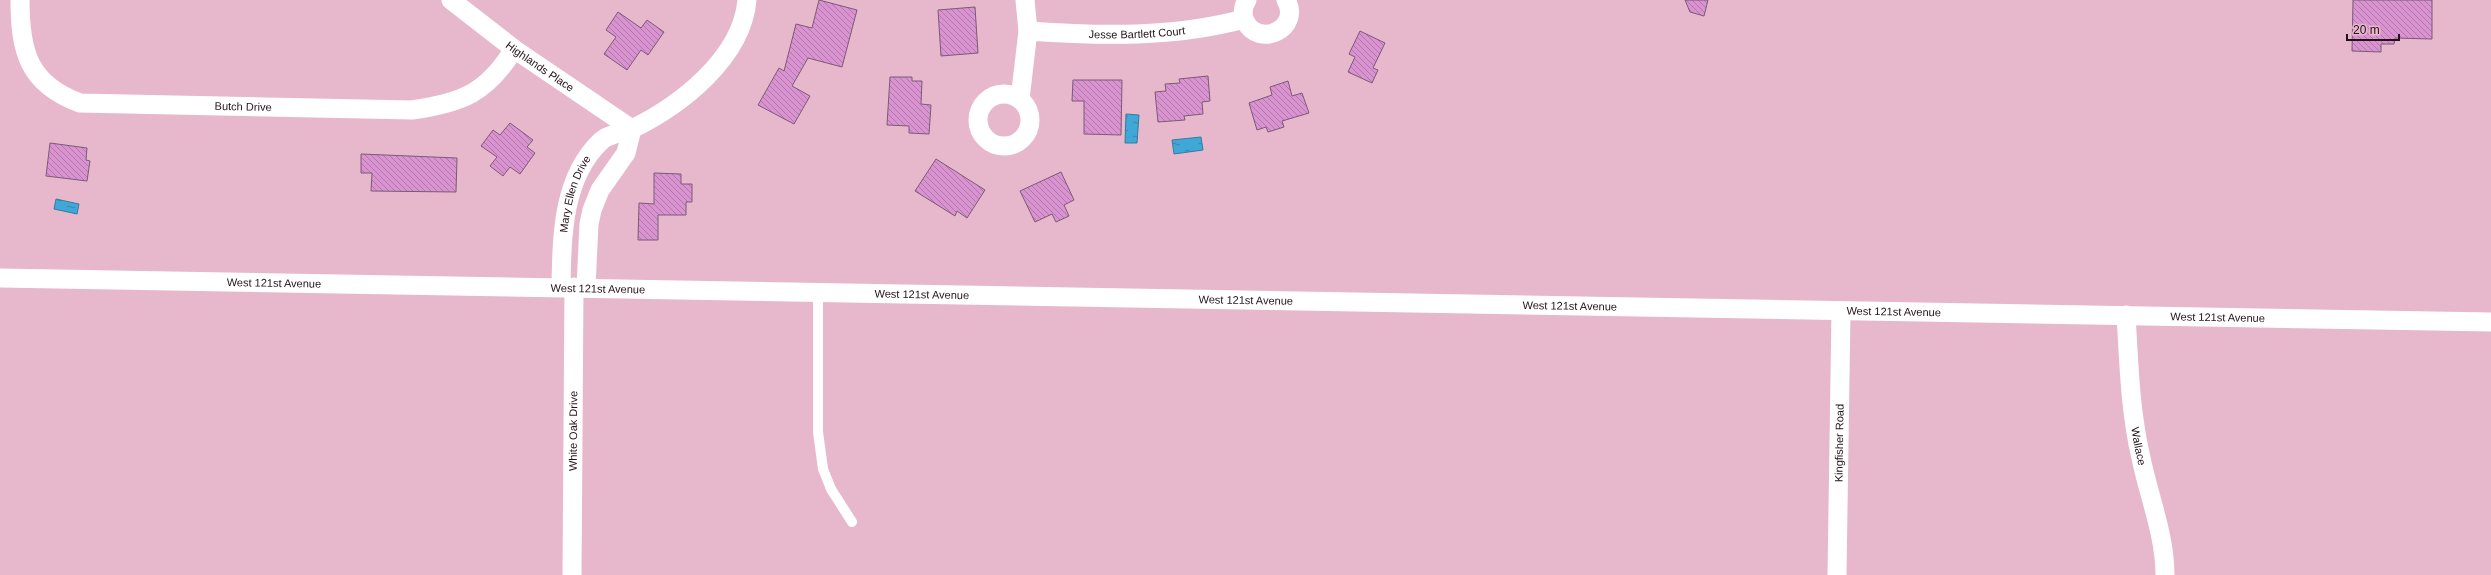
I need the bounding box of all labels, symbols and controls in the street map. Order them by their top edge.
scale bar [2347,16,2399,42]
text: 20 m [2353,23,2380,37]
street label: Jesse Bartlett Court [1088,24,1186,40]
street label: Highlands Place [504,39,576,94]
street label: Butch Drive [215,100,272,113]
street label: Mary Ellen Drive [557,153,593,233]
street label: West 121st Avenue [227,276,321,290]
street label: West 121st Avenue [551,282,645,295]
street label: West 121st Avenue [875,287,969,301]
street label: West 121st Avenue [1198,293,1293,307]
street label: West 121st Avenue [1522,299,1617,313]
street label: West 121st Avenue [1846,305,1941,318]
street label: West 121st Avenue [2170,310,2265,324]
street label: White Oak Drive [567,391,579,471]
street label: Kingfisher Road [1832,404,1846,482]
street label: Wallace [2129,426,2148,467]

